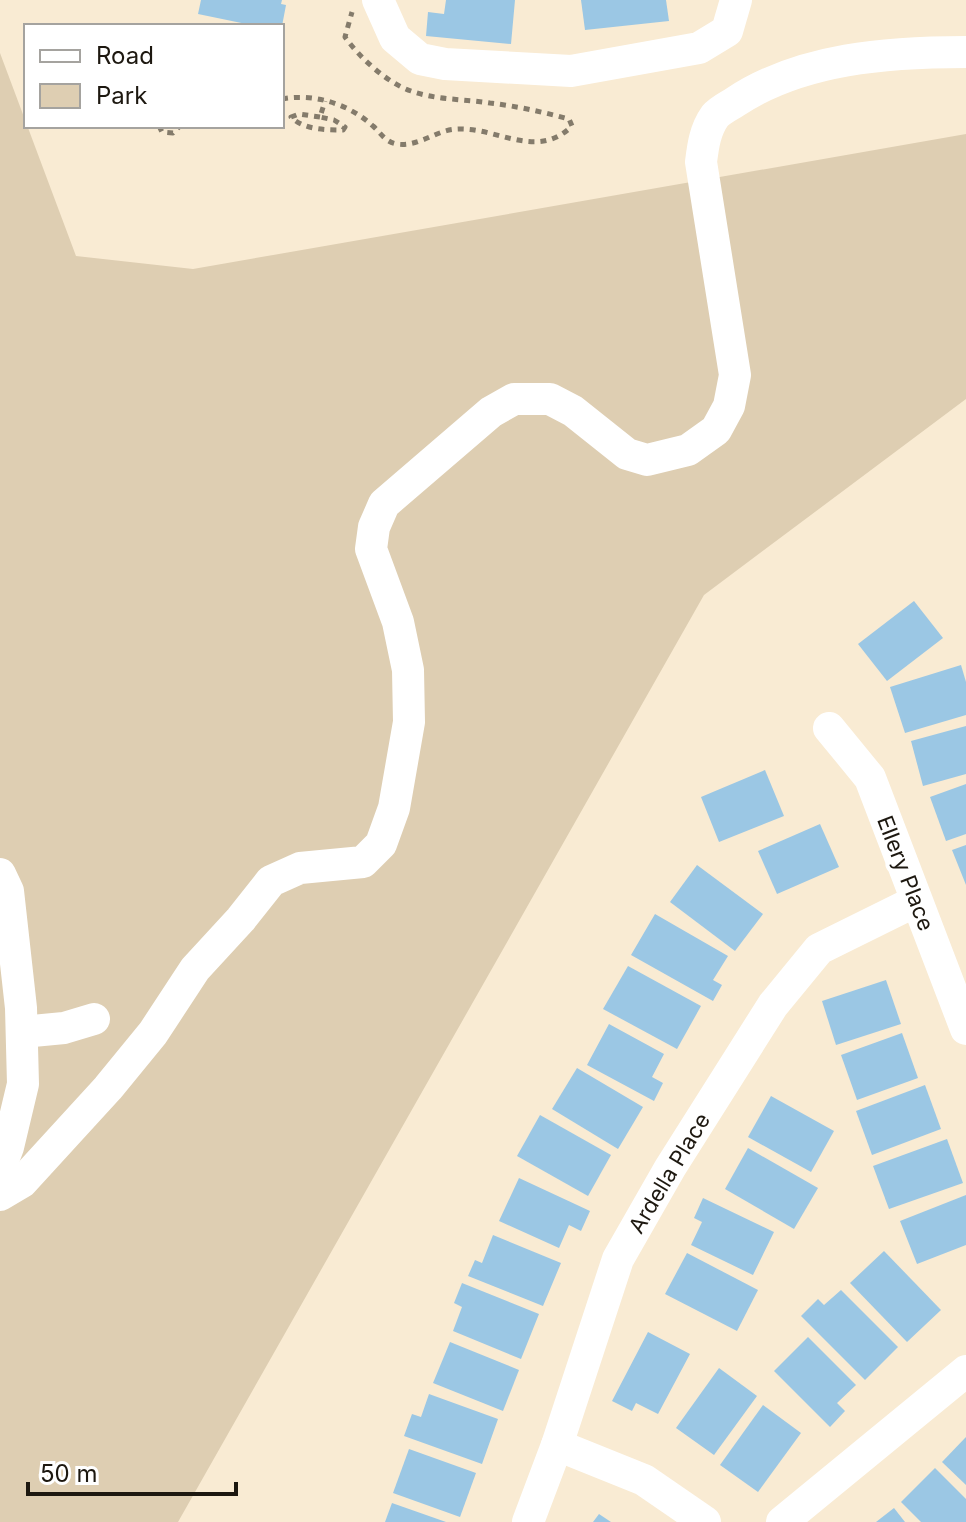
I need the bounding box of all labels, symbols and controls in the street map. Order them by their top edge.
legend [24,24,284,128]
text: Road [96,41,154,70]
text: Park [96,81,147,110]
street label: Ellery Place [872,812,940,934]
street label: Ardella Place [623,1108,715,1238]
scale bar [28,1446,236,1496]
text: 50 m [40,1459,98,1488]

